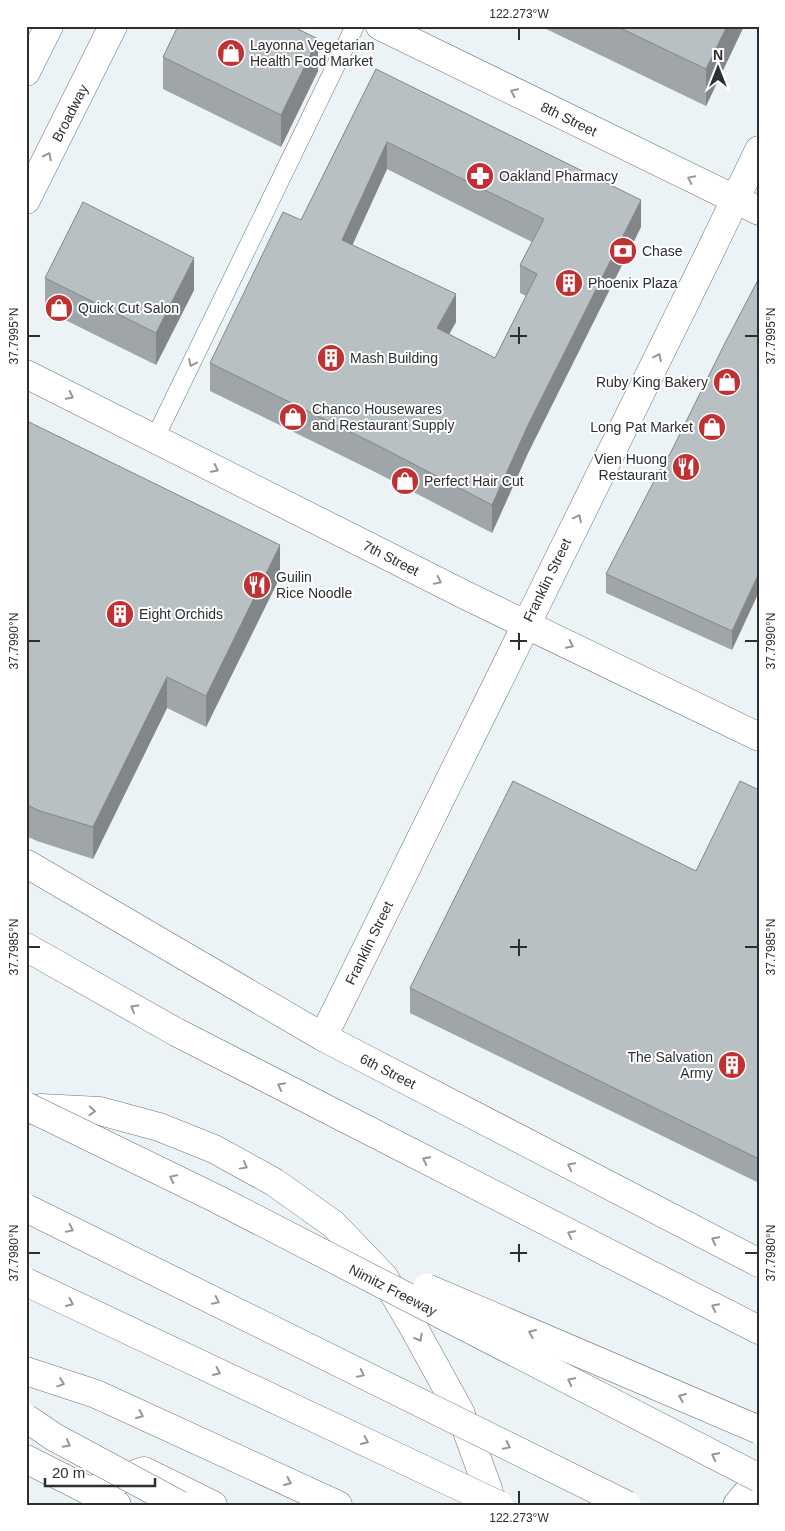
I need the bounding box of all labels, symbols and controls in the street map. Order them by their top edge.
text: 122.273°W [489,7,549,21]
place label: Layonna Vegetarian Health Food Market [250,37,375,69]
shop icon: Layonna Vegetarian Health Food Market [216,38,246,68]
north arrow [692,42,742,92]
text: N [713,47,723,63]
street label: Broadway [49,82,91,144]
one-way arrow [510,88,519,98]
street label: 8th Street [538,99,600,140]
one-way arrow [42,152,52,161]
pharmacy icon: Oakland Pharmacy [465,161,495,191]
place label: Oakland Pharmacy [499,168,618,184]
one-way arrow [687,174,696,185]
bank icon: Chase [608,236,638,266]
place label: Chase [642,243,683,259]
building icon: Phoenix Plaza [554,268,584,298]
place label: Phoenix Plaza [588,275,678,291]
shop icon: Quick Cut Salon [44,293,74,323]
place label: Quick Cut Salon [78,300,179,316]
text: 37.7995°N [7,308,21,364]
text: 37.7995°N [764,308,778,364]
building icon: Mash Building [316,343,346,373]
place label: Mash Building [350,350,438,366]
one-way arrow [652,353,662,362]
one-way arrow [188,358,198,367]
shop icon: Ruby King Bakery [712,367,742,397]
place label: Ruby King Bakery [596,374,708,390]
one-way arrow [65,390,74,400]
place label: Chanco Housewares and Restaurant Supply [312,401,454,433]
shop icon: Chanco Housewares and Restaurant Supply [278,402,308,432]
shop icon: Long Pat Market [697,412,727,442]
place label: Long Pat Market [590,419,693,435]
place label: Vien Huong Restaurant [594,451,667,483]
restaurant icon: Vien Huong Restaurant [671,452,701,482]
one-way arrow [210,463,219,473]
shop icon: Perfect Hair Cut [390,466,420,496]
place label: Perfect Hair Cut [424,473,524,489]
one-way arrow [572,514,582,523]
street label: Franklin Street [520,535,574,624]
street label: 7th Street [360,537,422,579]
place label: Guilin Rice Noodle [276,569,352,601]
restaurant icon: Guilin Rice Noodle [242,570,272,600]
one-way arrow [433,575,442,585]
building icon: Eight Orchids [105,599,135,629]
place label: Eight Orchids [139,606,223,622]
text: 37.7990°N [7,613,21,669]
text: 37.7990°N [764,613,778,669]
one-way arrow [565,639,574,650]
street label: Franklin Street [342,898,396,987]
text: 37.7985°N [7,919,21,975]
text: 37.7985°N [764,919,778,975]
one-way arrow [130,1005,139,1015]
place label: The Salvation Army [627,1049,713,1081]
street label: 6th Street [357,1050,419,1092]
building icon: The Salvation Army [717,1050,747,1080]
one-way arrow [277,1082,286,1092]
one-way arrow [89,1105,97,1116]
one-way arrow [422,1156,431,1166]
one-way arrow [239,1159,248,1169]
one-way arrow [567,1162,576,1172]
one-way arrow [169,1174,178,1184]
one-way arrow [65,1223,74,1234]
text: 37.7980°N [7,1225,21,1281]
text: 37.7980°N [764,1225,778,1281]
one-way arrow [567,1230,576,1240]
one-way arrow [712,1237,721,1247]
street label: Nimitz Freeway [346,1261,440,1319]
one-way arrow [210,1295,219,1305]
one-way arrow [65,1297,74,1307]
one-way arrow [712,1303,721,1313]
one-way arrow [528,1329,537,1340]
one-way arrow [413,1332,423,1341]
one-way arrow [212,1366,221,1376]
one-way arrow [356,1367,365,1378]
one-way arrow [56,1377,65,1387]
one-way arrow [567,1377,576,1387]
one-way arrow [678,1392,687,1403]
one-way arrow [135,1408,144,1419]
one-way arrow [359,1435,368,1445]
one-way arrow [62,1438,71,1448]
one-way arrow [502,1439,511,1450]
one-way arrow [712,1452,721,1462]
scale bar [45,1456,155,1488]
text: 20 m [52,1464,85,1481]
one-way arrow [283,1476,292,1486]
text: 122.273°W [489,1511,549,1525]

